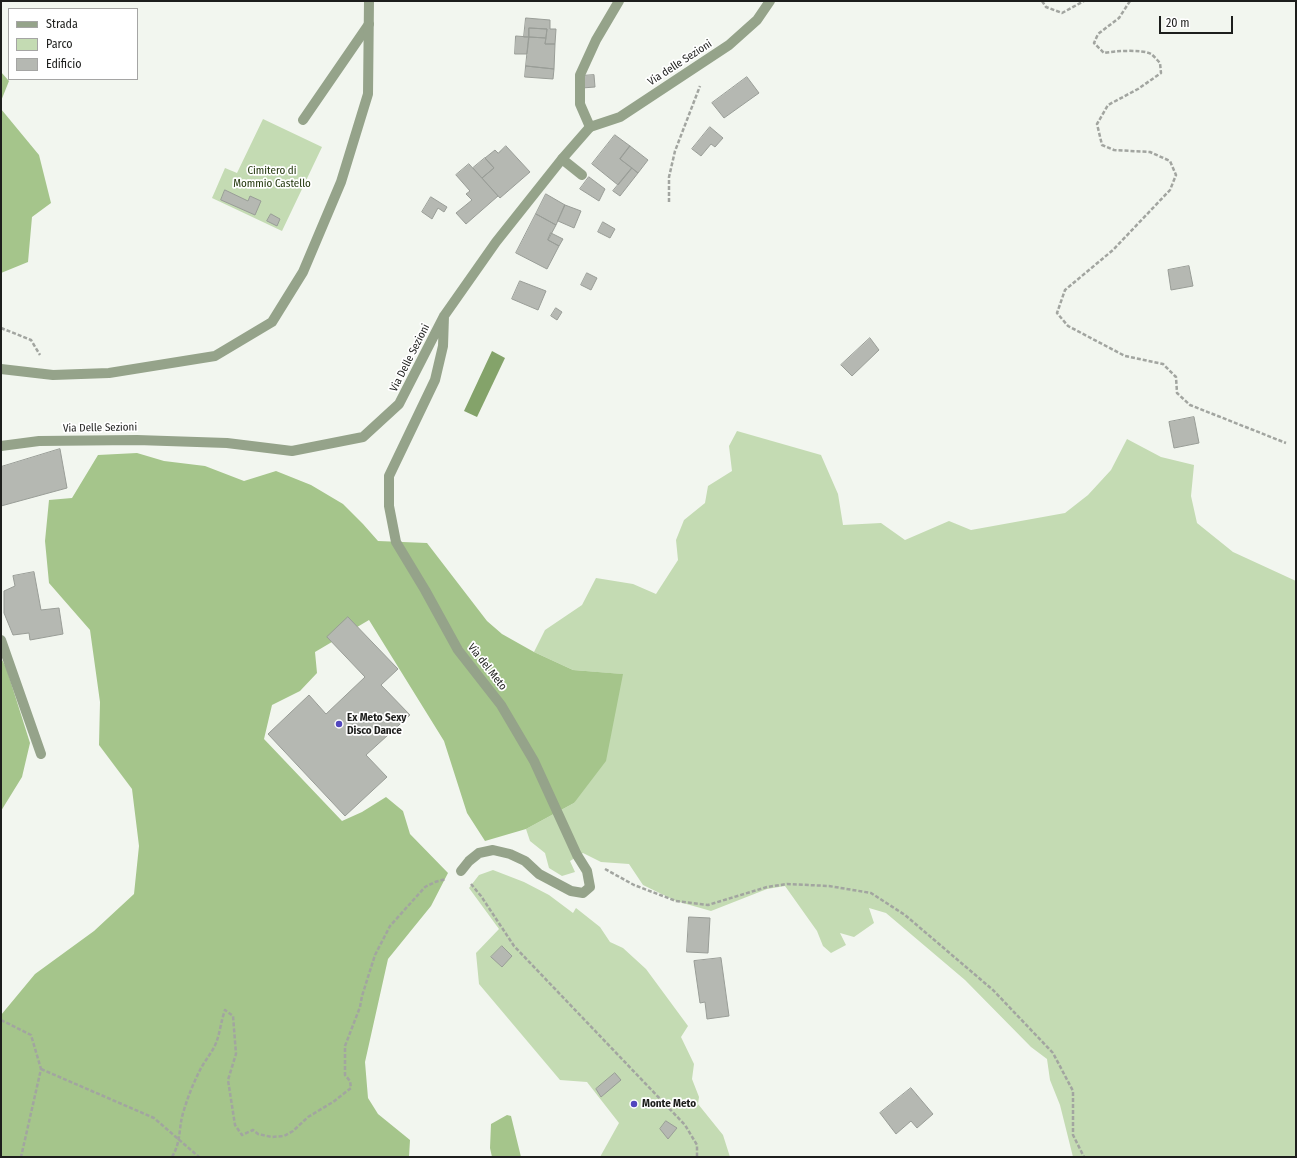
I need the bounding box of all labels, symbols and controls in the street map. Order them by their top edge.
legend [8,8,138,80]
scale bar [1161,8,1235,34]
text: 20 m [1166,16,1190,30]
text: Strada [46,17,78,31]
text: Parco [46,37,73,51]
street label: Via delle Sezioni [645,37,715,89]
text: Edificio [46,57,82,71]
park label: Cimitero di Mommio Castello [233,164,311,190]
street label: Via Delle Sezioni [387,322,433,394]
street label: Via Delle Sezioni [63,421,137,435]
street label: Via del Meto [465,641,509,693]
place label: Ex Meto Sexy Disco Dance [347,711,407,737]
marker: Ex Meto Sexy Disco Dance [334,719,344,729]
place label: Monte Meto [642,1097,696,1111]
marker: Monte Meto [629,1099,639,1109]

